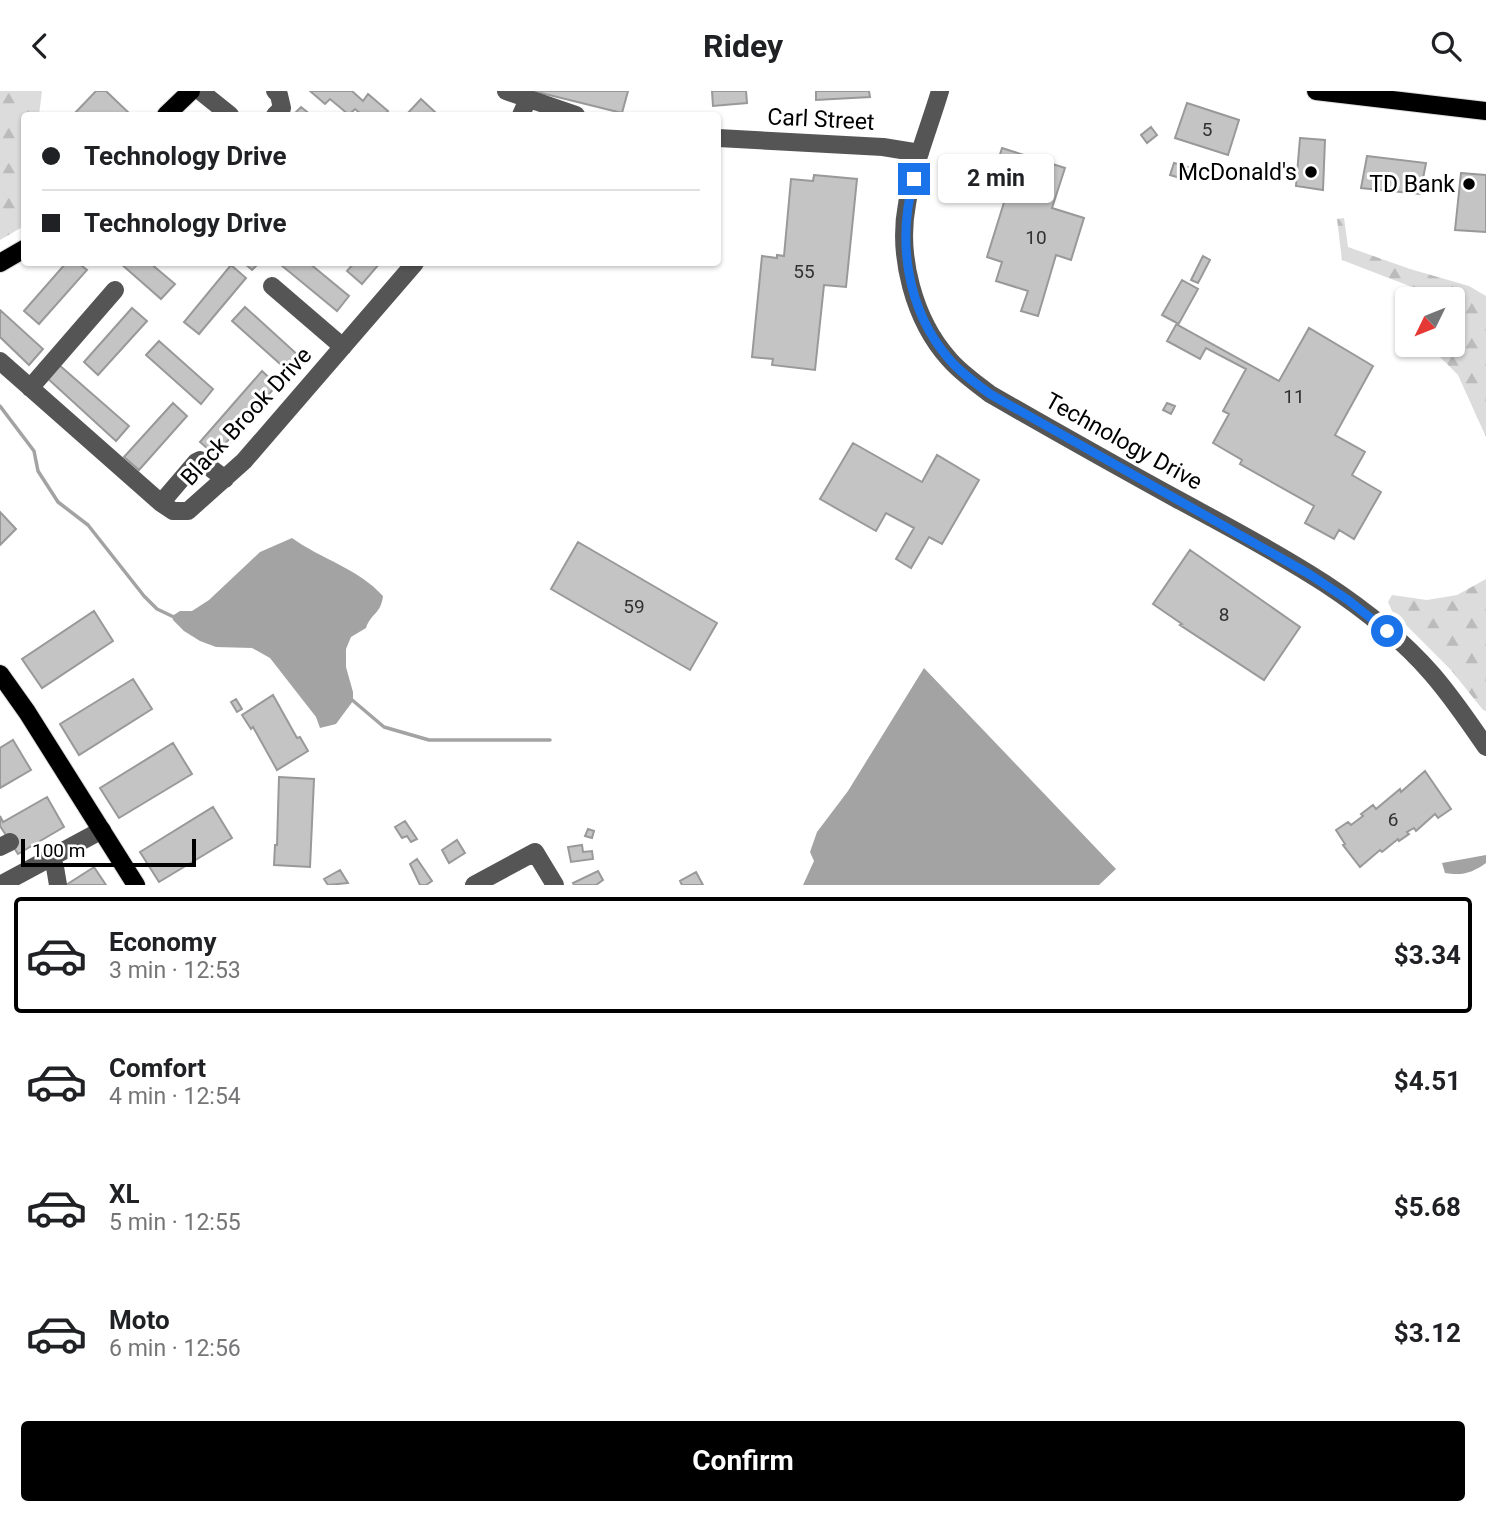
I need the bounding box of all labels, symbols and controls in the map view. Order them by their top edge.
icon: back [21,27,59,65]
text: Ridey [703,27,783,65]
icon: search [1427,27,1465,65]
street label: Carl Street [767,103,875,136]
house number: 5 [1202,118,1212,141]
text: Technology Drive [84,141,287,171]
callout: 2 min [939,155,1054,203]
place label: McDonald's [1178,159,1297,186]
route end [898,163,930,195]
marker: McDonald's [1303,164,1319,180]
text: 2 min [967,165,1025,192]
place label: TD Bank [1369,171,1455,198]
marker: TD Bank [1461,176,1477,192]
text: Technology Drive [84,208,287,238]
house number: 10 [1025,226,1047,249]
house number: 55 [793,260,815,283]
north arrow [1395,287,1465,357]
map controls [1395,287,1465,357]
street label: Black Brook Drive [175,342,317,491]
house number: 11 [1283,385,1305,408]
street label: Technology Drive [1041,387,1207,496]
house number: 59 [623,595,645,618]
house number: 8 [1219,603,1229,626]
route start [1371,615,1403,647]
house number: 6 [1388,808,1398,831]
scale bar [21,836,196,868]
text: 100 m [32,839,85,862]
icon: car [25,924,88,987]
text: Economy [109,927,216,957]
text: $3.34 [1394,940,1461,970]
text: 3 min · 12:53 [109,957,241,984]
icon: car [25,1050,88,1113]
text: Comfort [109,1053,206,1083]
text: $4.51 [1394,1066,1461,1096]
text: 4 min · 12:54 [109,1083,241,1110]
icon: car [25,1176,88,1239]
text: XL [109,1179,140,1209]
text: $5.68 [1394,1192,1461,1222]
text: 5 min · 12:55 [109,1209,241,1236]
icon: car [25,1302,88,1365]
text: Moto [109,1305,170,1335]
text: $3.12 [1394,1318,1461,1348]
text: 6 min · 12:56 [109,1335,241,1362]
button: Confirm [21,1421,1465,1501]

